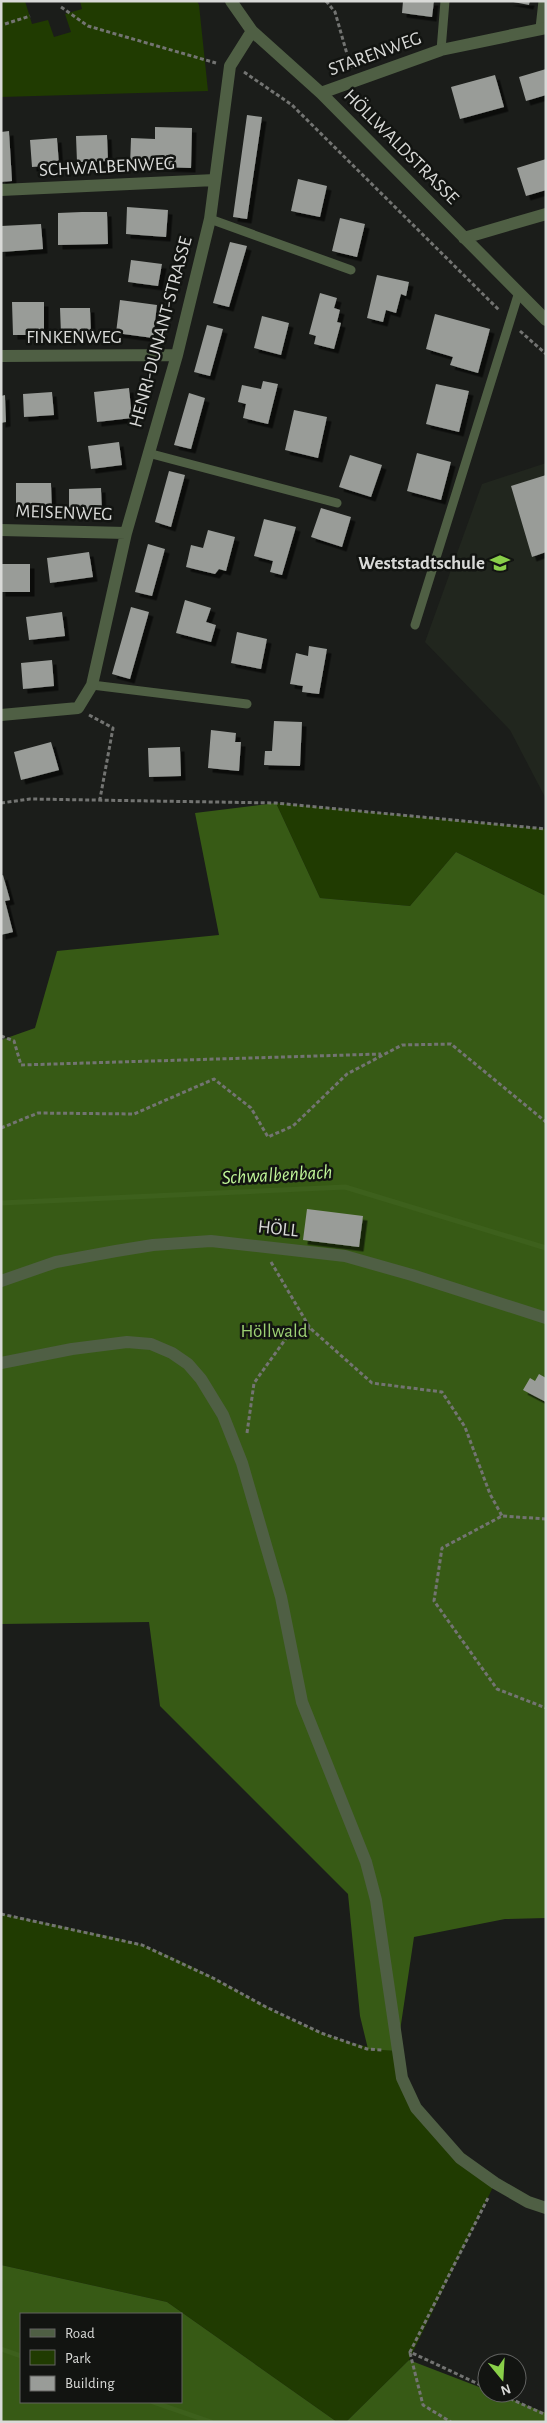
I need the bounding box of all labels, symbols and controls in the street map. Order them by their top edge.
street label: STARENWEG [326,28,424,80]
street label: HÖLLWALDSTRASSE [340,85,463,208]
street label: SCHWALBENWEG [38,154,176,180]
street label: HENRI-DUNANT-STRASSE [126,235,196,429]
street label: FINKENWEG [26,328,122,347]
street label: MEISENWEG [15,502,113,524]
school or university icon: Weststadtschule [489,552,511,574]
place label: Weststadtschule [358,554,485,573]
water label: Schwalbenbach [221,1162,333,1188]
street label: HÖLL [257,1216,299,1241]
park label: Höllwald [240,1322,308,1341]
legend [20,2313,182,2403]
text: Road [65,2326,95,2341]
text: Park [65,2351,91,2366]
north arrow [477,2353,527,2403]
text: Building [65,2376,115,2391]
text: N [499,2381,513,2398]

